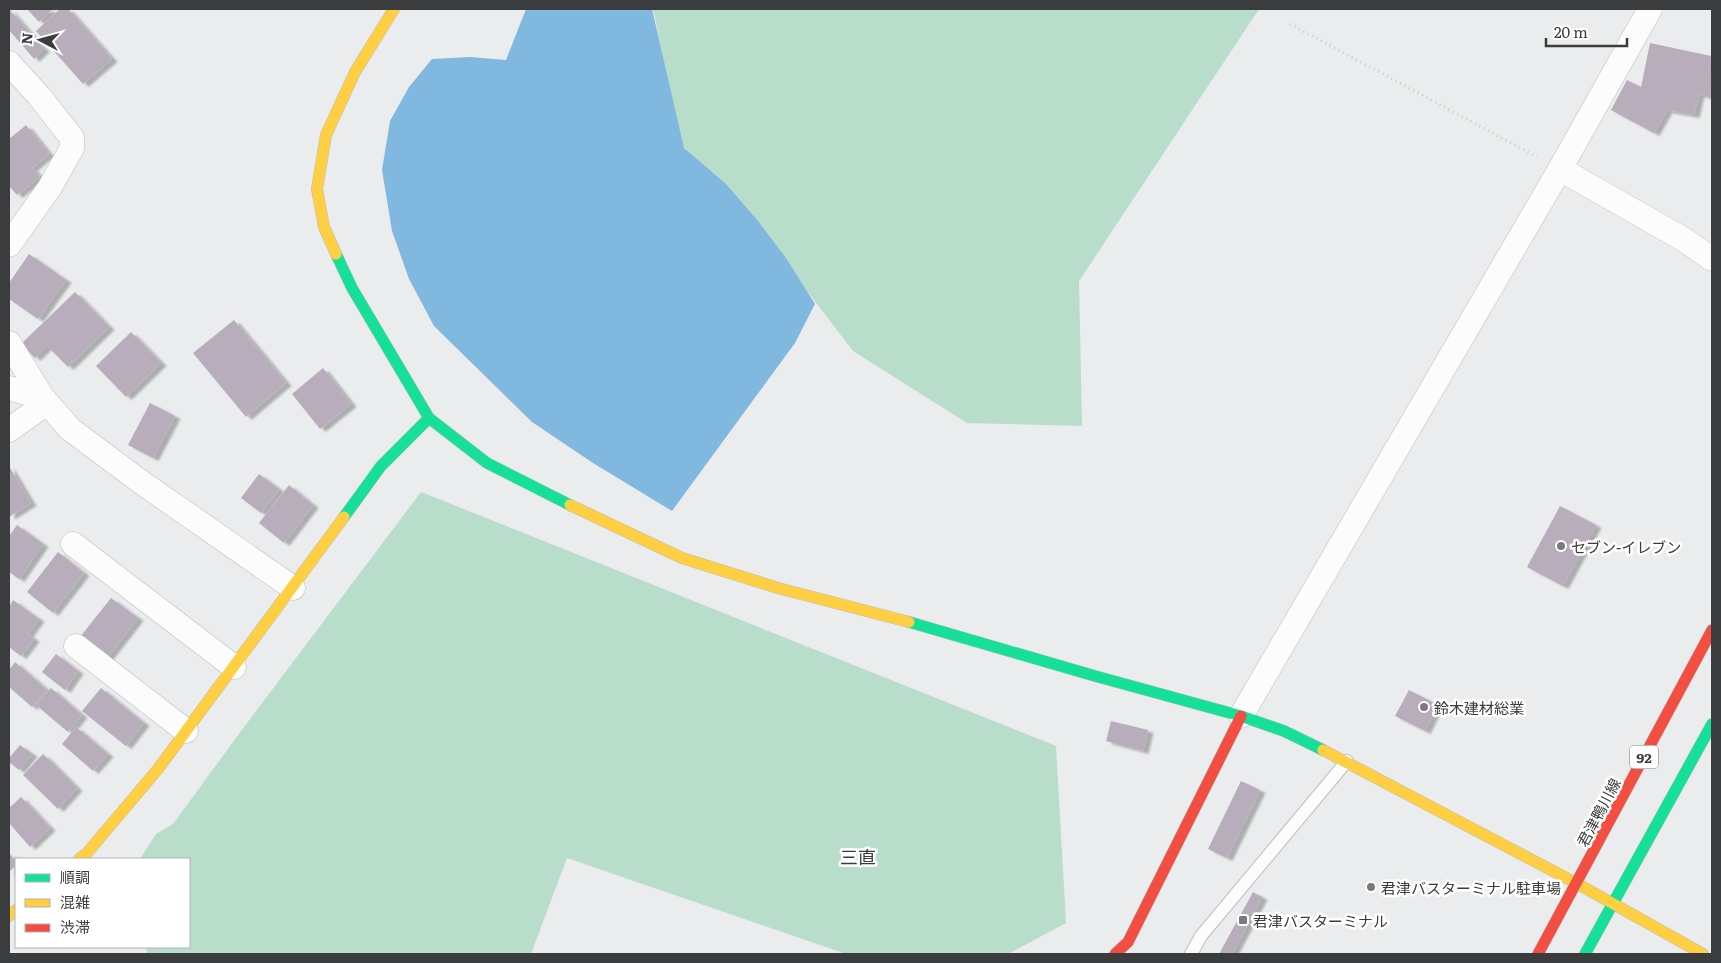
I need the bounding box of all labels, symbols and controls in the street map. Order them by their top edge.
north arrow [15,15,65,65]
scale bar [1546,15,1627,47]
text: 20 m [1554,20,1588,43]
text: N [16,31,37,45]
place label: セブン-イレブン [1571,535,1681,558]
marker: セブン-イレブン [1555,540,1567,552]
place label: 鈴木建材総業 [1434,696,1524,719]
marker: 鈴木建材総業 [1418,701,1430,713]
road number: 92 [1630,746,1658,769]
street label: 君津鴨川線 [1570,773,1626,851]
district label: 三直 [840,843,876,870]
legend [15,858,190,948]
text: 順調 [60,865,90,888]
place label: 君津バスターミナル駐車場 [1381,876,1561,899]
marker: 君津バスターミナル駐車場 [1365,881,1377,893]
text: 混雑 [60,890,90,913]
place label: 君津バスターミナル [1253,909,1388,932]
marker: 君津バスターミナル [1237,914,1249,926]
text: 渋滞 [60,915,90,938]

